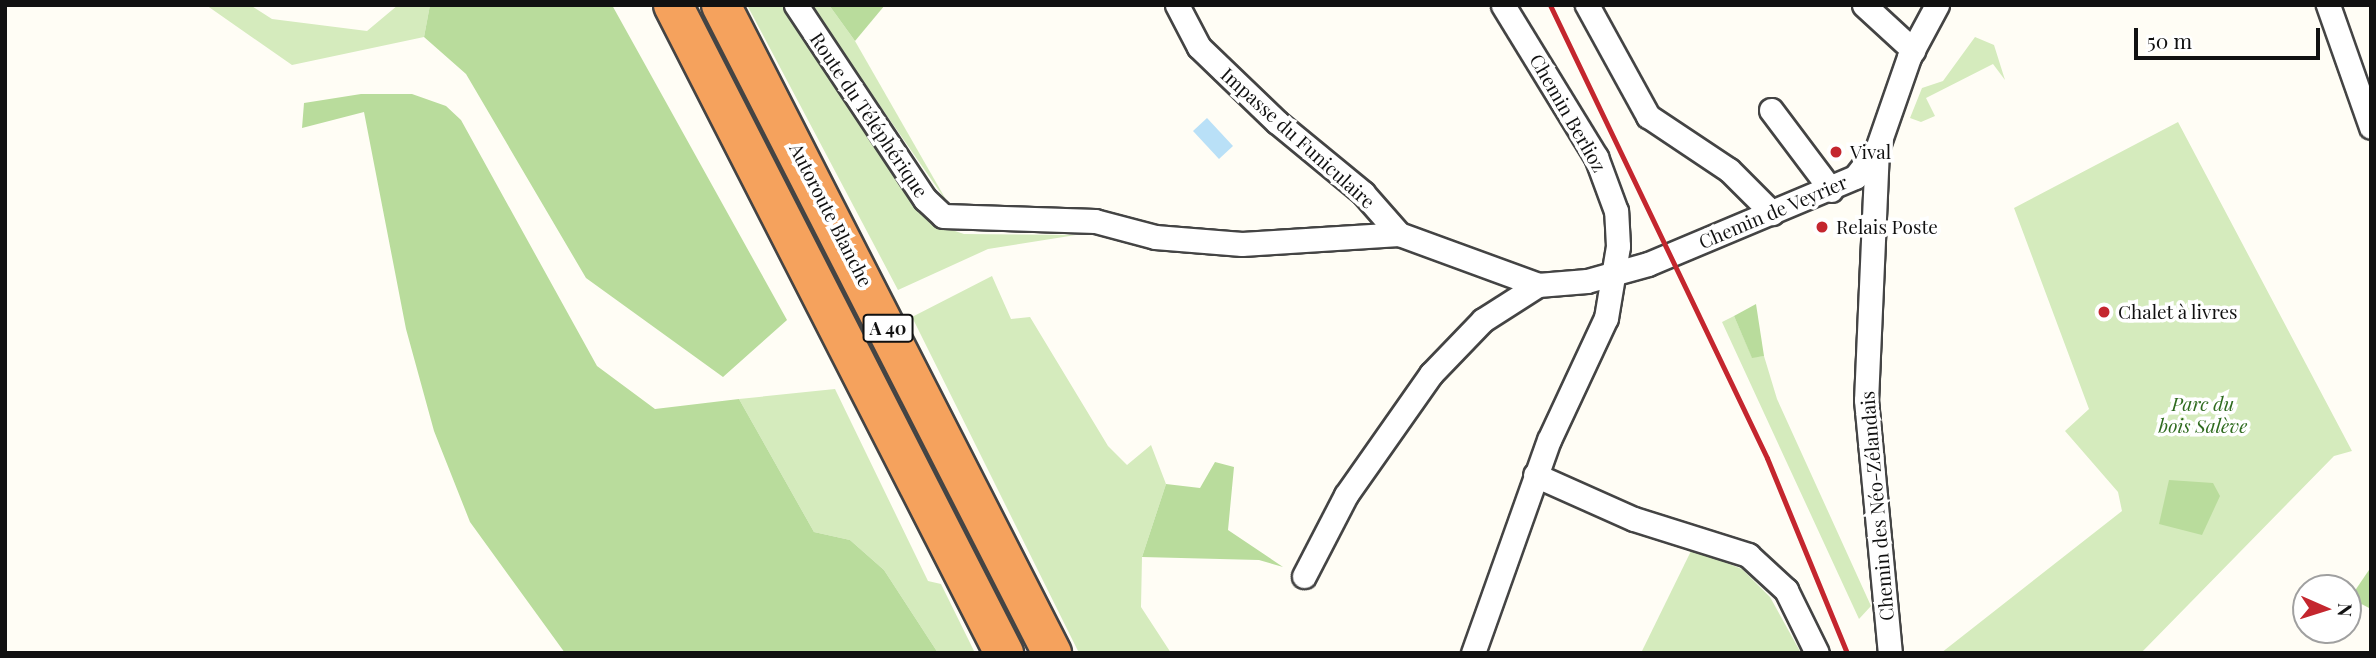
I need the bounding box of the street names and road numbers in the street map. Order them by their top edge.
street label: Route du Téléphérique [805,28,933,202]
street label: Chemin Berlioz [1525,50,1611,176]
street label: Impasse du Funiculaire [1216,63,1380,213]
street label: Autoroute Blanche [785,139,877,291]
street label: Chemin de Veyrier [1695,170,1851,254]
road number: A 40 [862,314,914,342]
street label: Chemin des Néo-Zélandais [1856,390,1898,622]

